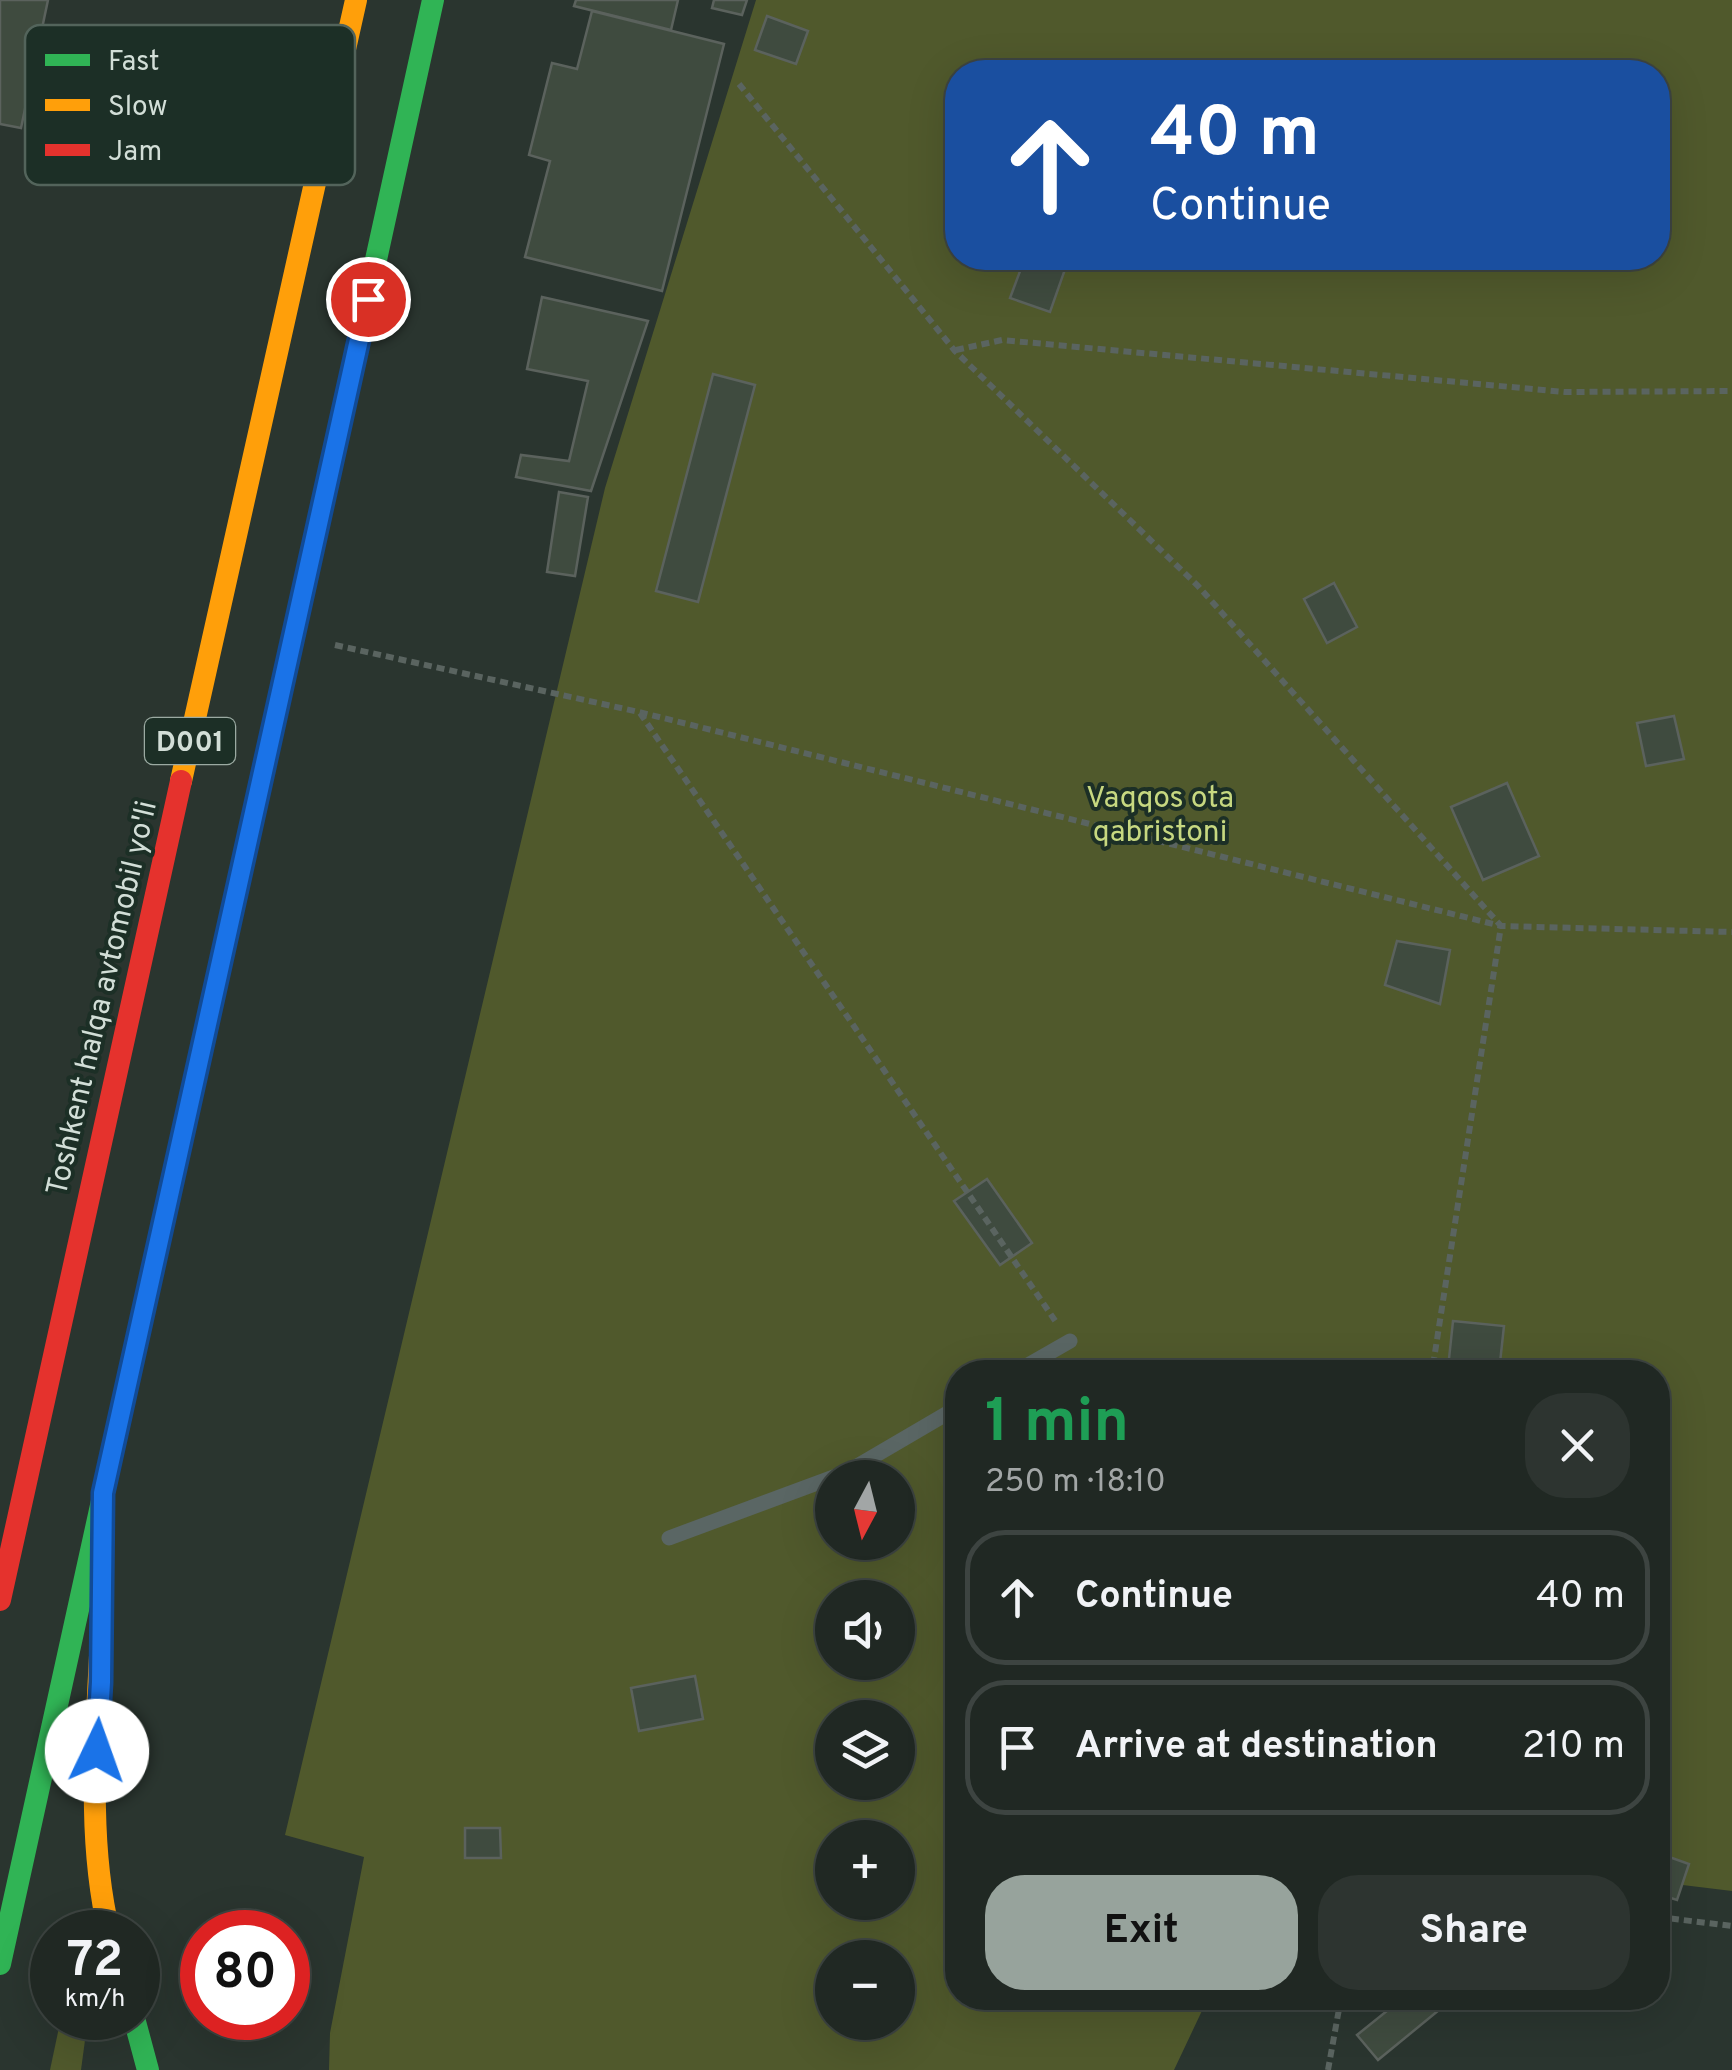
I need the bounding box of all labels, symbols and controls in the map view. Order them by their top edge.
legend [25,25,355,185]
text: Fast [108,45,160,81]
text: Slow [108,90,167,126]
text: 40 m [1150,92,1320,181]
icon: ahead [985,100,1115,230]
text: Jam [108,135,162,171]
text: Continue [1150,179,1331,236]
pin [326,257,411,342]
icon: arrive [341,272,396,327]
road number: D001 [145,718,235,764]
park label: Vaqqos ota qabristoni [1086,781,1234,852]
street label: Toshkent halqa avtomobil yo'li [40,797,167,1200]
text: 1 min [985,1387,1129,1463]
button: close [1525,1393,1630,1498]
north arrow [815,1460,915,1560]
map controls [815,1460,915,2040]
text: 250 m · 18:10 [985,1463,1166,1503]
icon: ahead [990,1570,1045,1625]
text: Continue [1075,1573,1233,1622]
text: 40 m [1536,1573,1625,1622]
button: sound [815,1580,915,1680]
position arrow [45,1699,149,1803]
button: layers [815,1700,915,1800]
icon: arrive [990,1720,1045,1775]
text: Arrive at destination [1075,1723,1438,1772]
text: 210 m [1522,1723,1625,1772]
button: + [815,1820,915,1920]
button: Exit [985,1875,1298,1990]
button: Share [1318,1875,1630,1990]
speed limit sign: 80 [180,1910,310,2040]
text: 72 [67,1931,123,1994]
button: − [815,1940,915,2040]
text: km/h [65,1984,125,2016]

